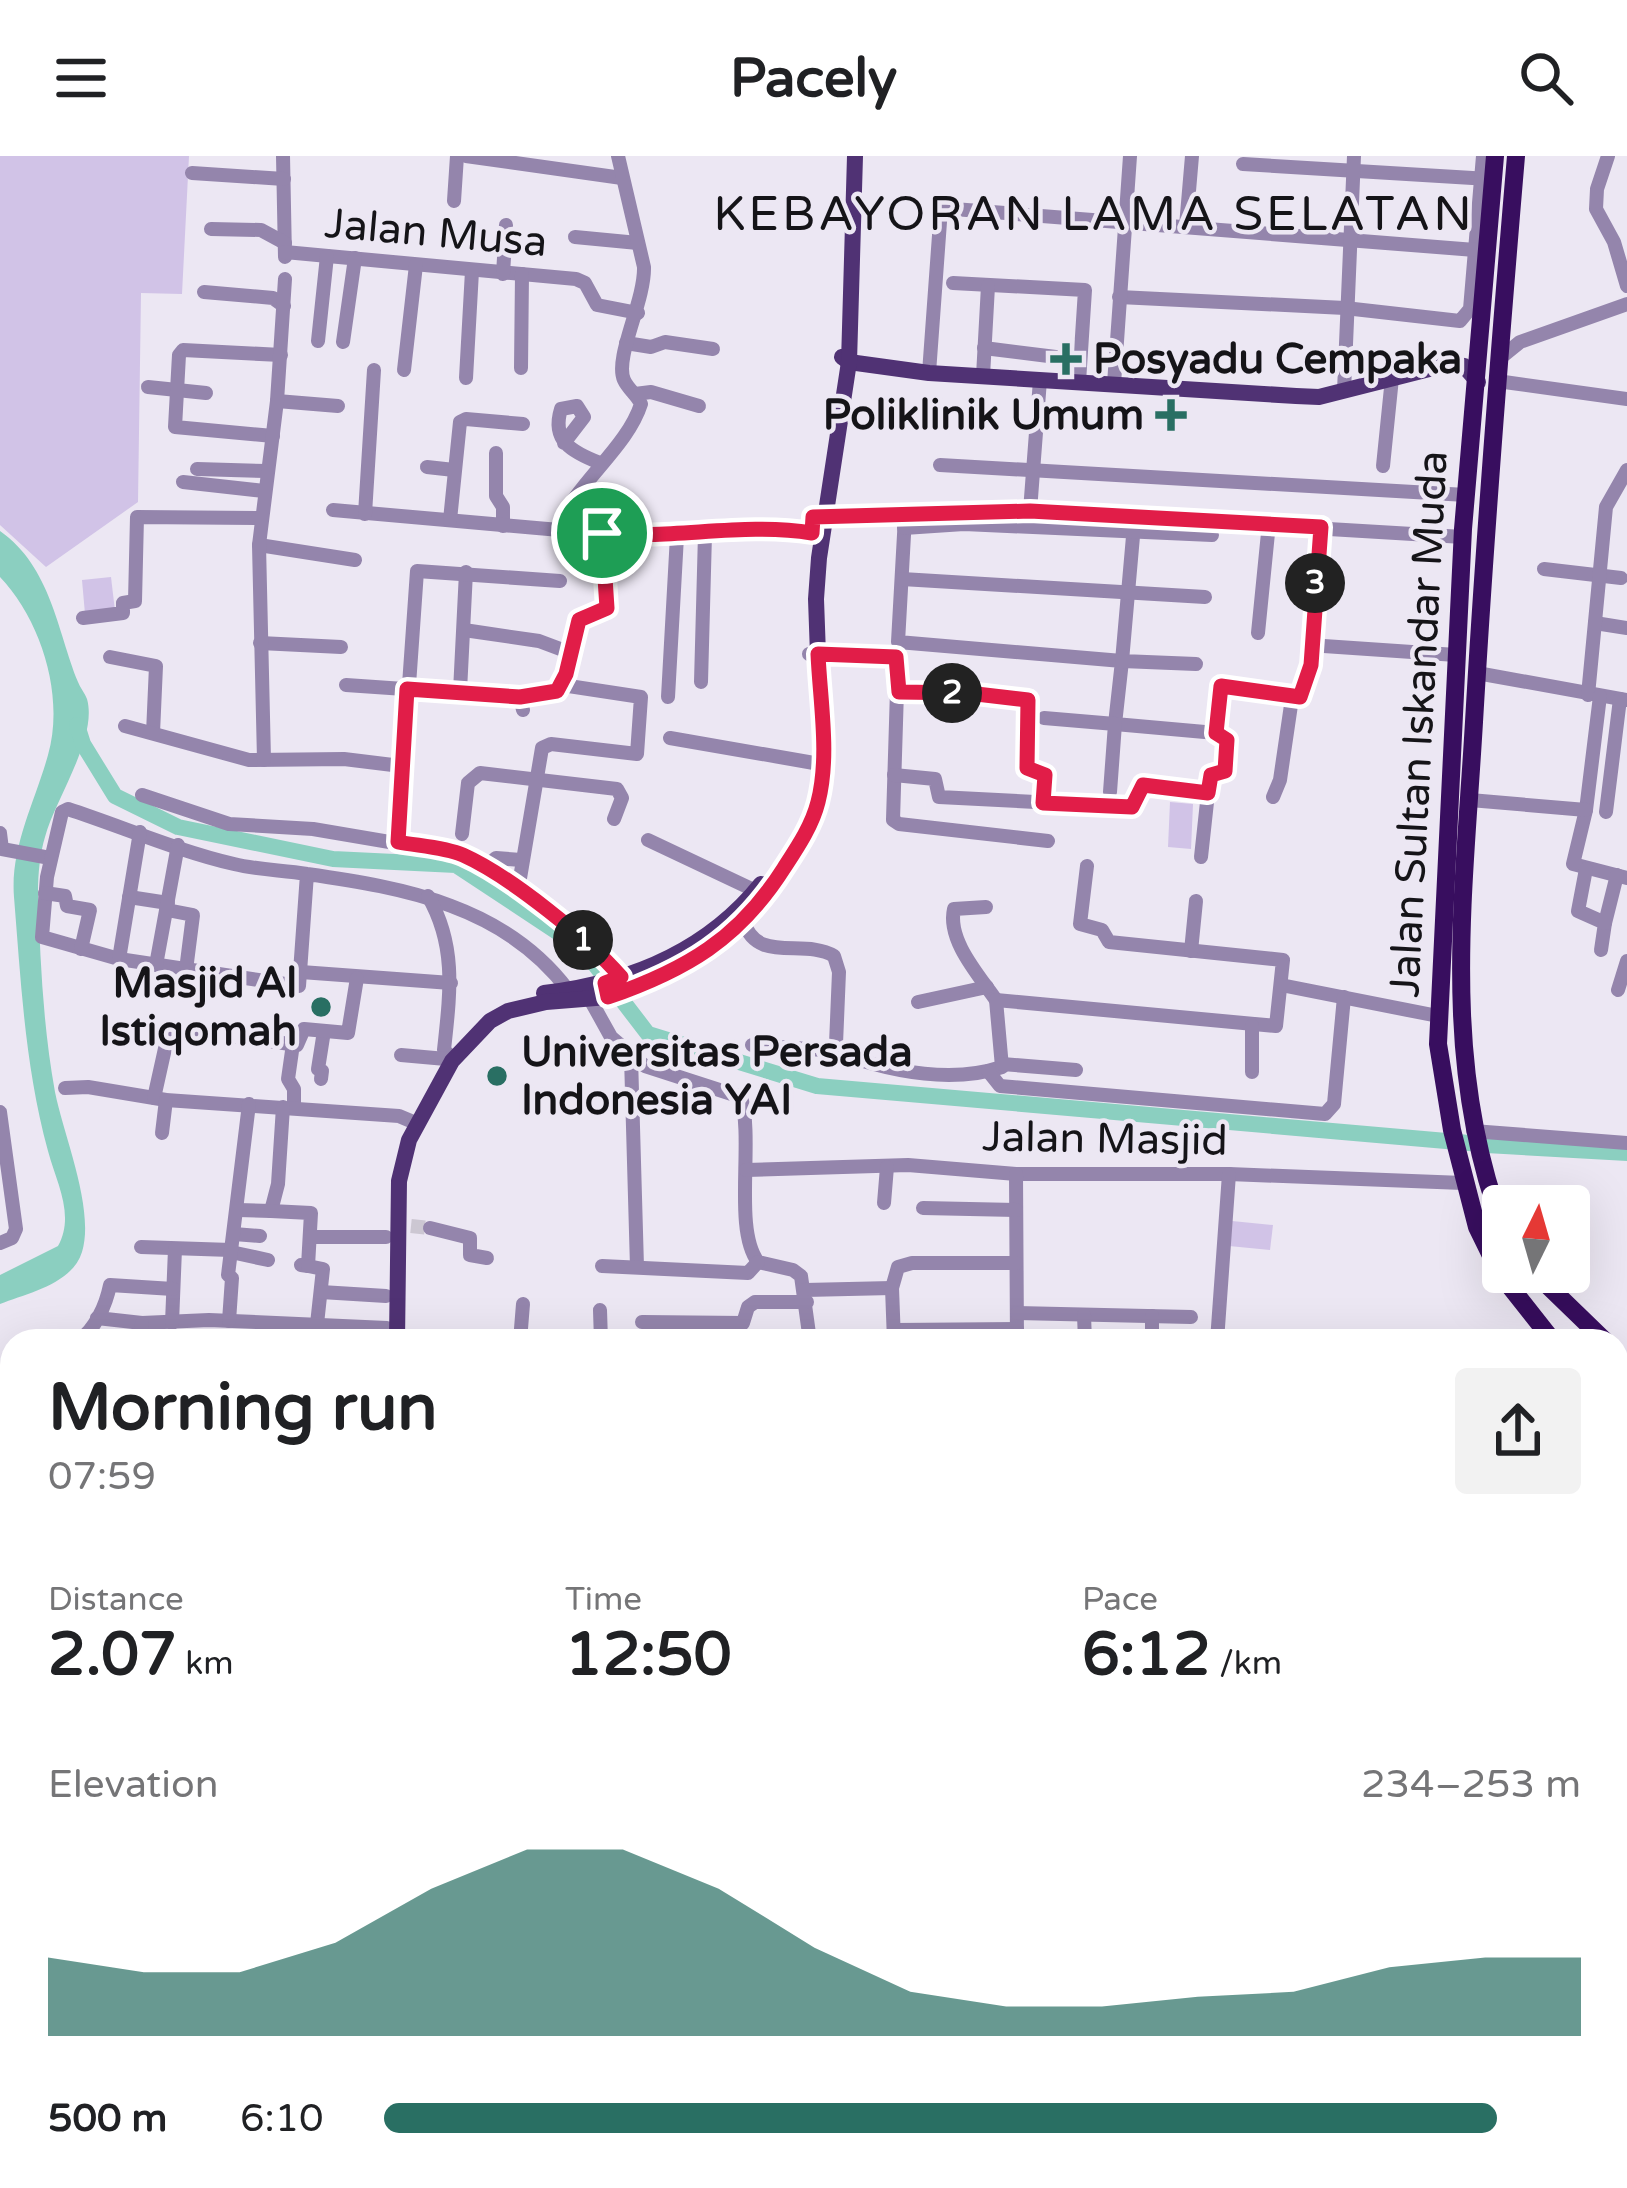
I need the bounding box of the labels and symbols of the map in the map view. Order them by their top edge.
district label: KEBAYORAN LAMA SELATAN [713,186,1475,244]
street label: Jalan Musa [323,198,549,268]
place label: Posyadu Cempaka [1093,334,1462,385]
marker: Posyadu Cempaka [1050,343,1082,375]
place label: Poliklinik Umum [823,390,1144,441]
marker: Poliklinik Umum [1155,399,1187,431]
street label: Jalan Sultan Iskandar Muda [1379,449,1459,999]
pin [551,482,653,584]
pin: 3 [1285,553,1345,613]
pin: 2 [922,663,982,723]
pin: 1 [553,910,613,970]
place label: Masjid Al Istiqomah [99,958,297,1057]
marker: Masjid Al Istiqomah [308,994,334,1020]
place label: Universitas Persada Indonesia YAI [521,1027,913,1126]
marker: Universitas Persada Indonesia YAI [484,1063,510,1089]
street label: Jalan Masjid [982,1111,1228,1167]
north arrow [1482,1185,1590,1293]

